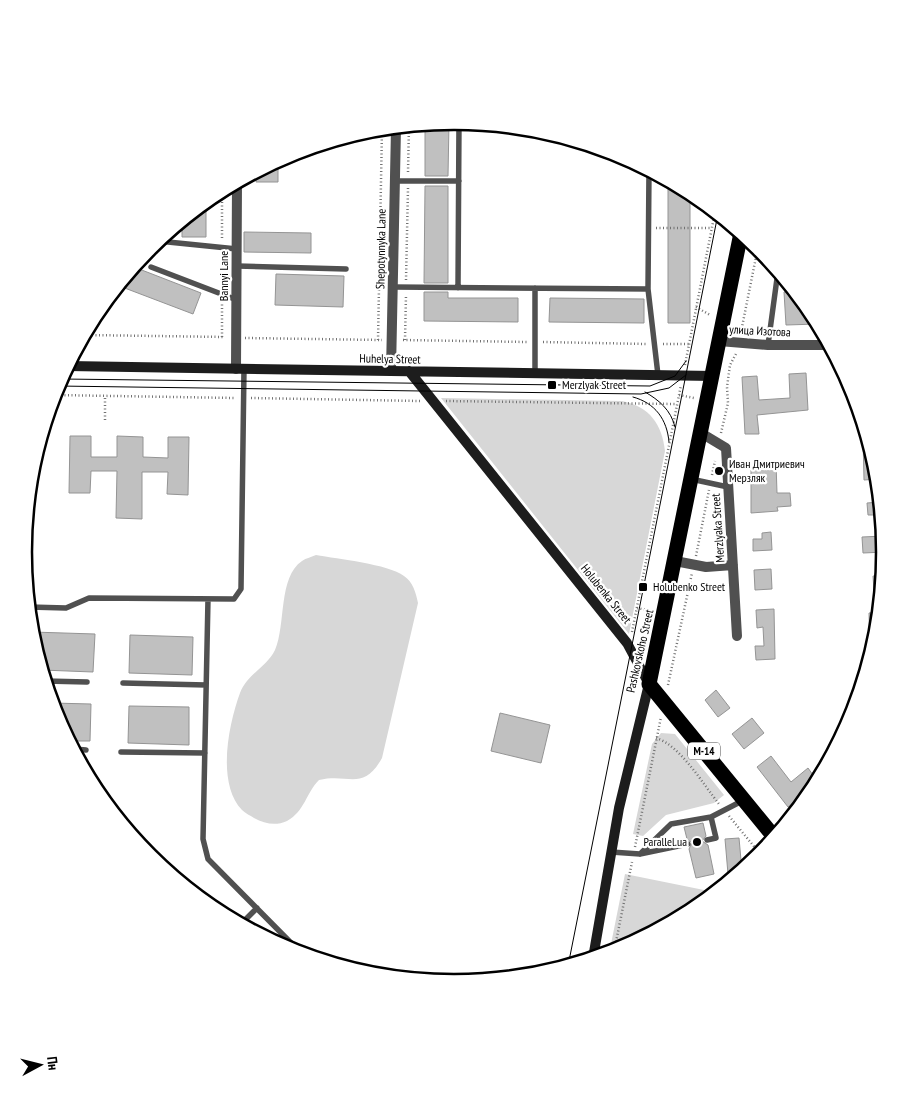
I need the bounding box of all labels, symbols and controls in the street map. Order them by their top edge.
street label: Shepotynnyka Lane [372,209,389,289]
street label: Bannyi Lane [216,251,231,301]
street label: улица Изотова [729,321,791,340]
street label: Huhelya Street [359,350,422,367]
place label: Merzlyak Street [562,377,627,392]
marker: Merzlyak Street [546,379,558,391]
place label: Иван Дмитриевич Мерзляк [729,456,805,485]
marker: Иван Дмитриевич Мерзляк [713,465,725,477]
street label: Merzlyaka Street [708,492,727,563]
street label: Holubenka Street [578,561,635,627]
place label: Holubenko Street [653,579,726,594]
marker: Holubenko Street [637,581,649,593]
street label: Pashkovskoho Street [623,607,657,694]
road number: М-14 [688,742,720,759]
place label: Parallel.ua [644,834,687,849]
marker: Parallel.ua [691,836,703,848]
north arrow [15,1040,65,1090]
text: Пн [43,1056,63,1071]

